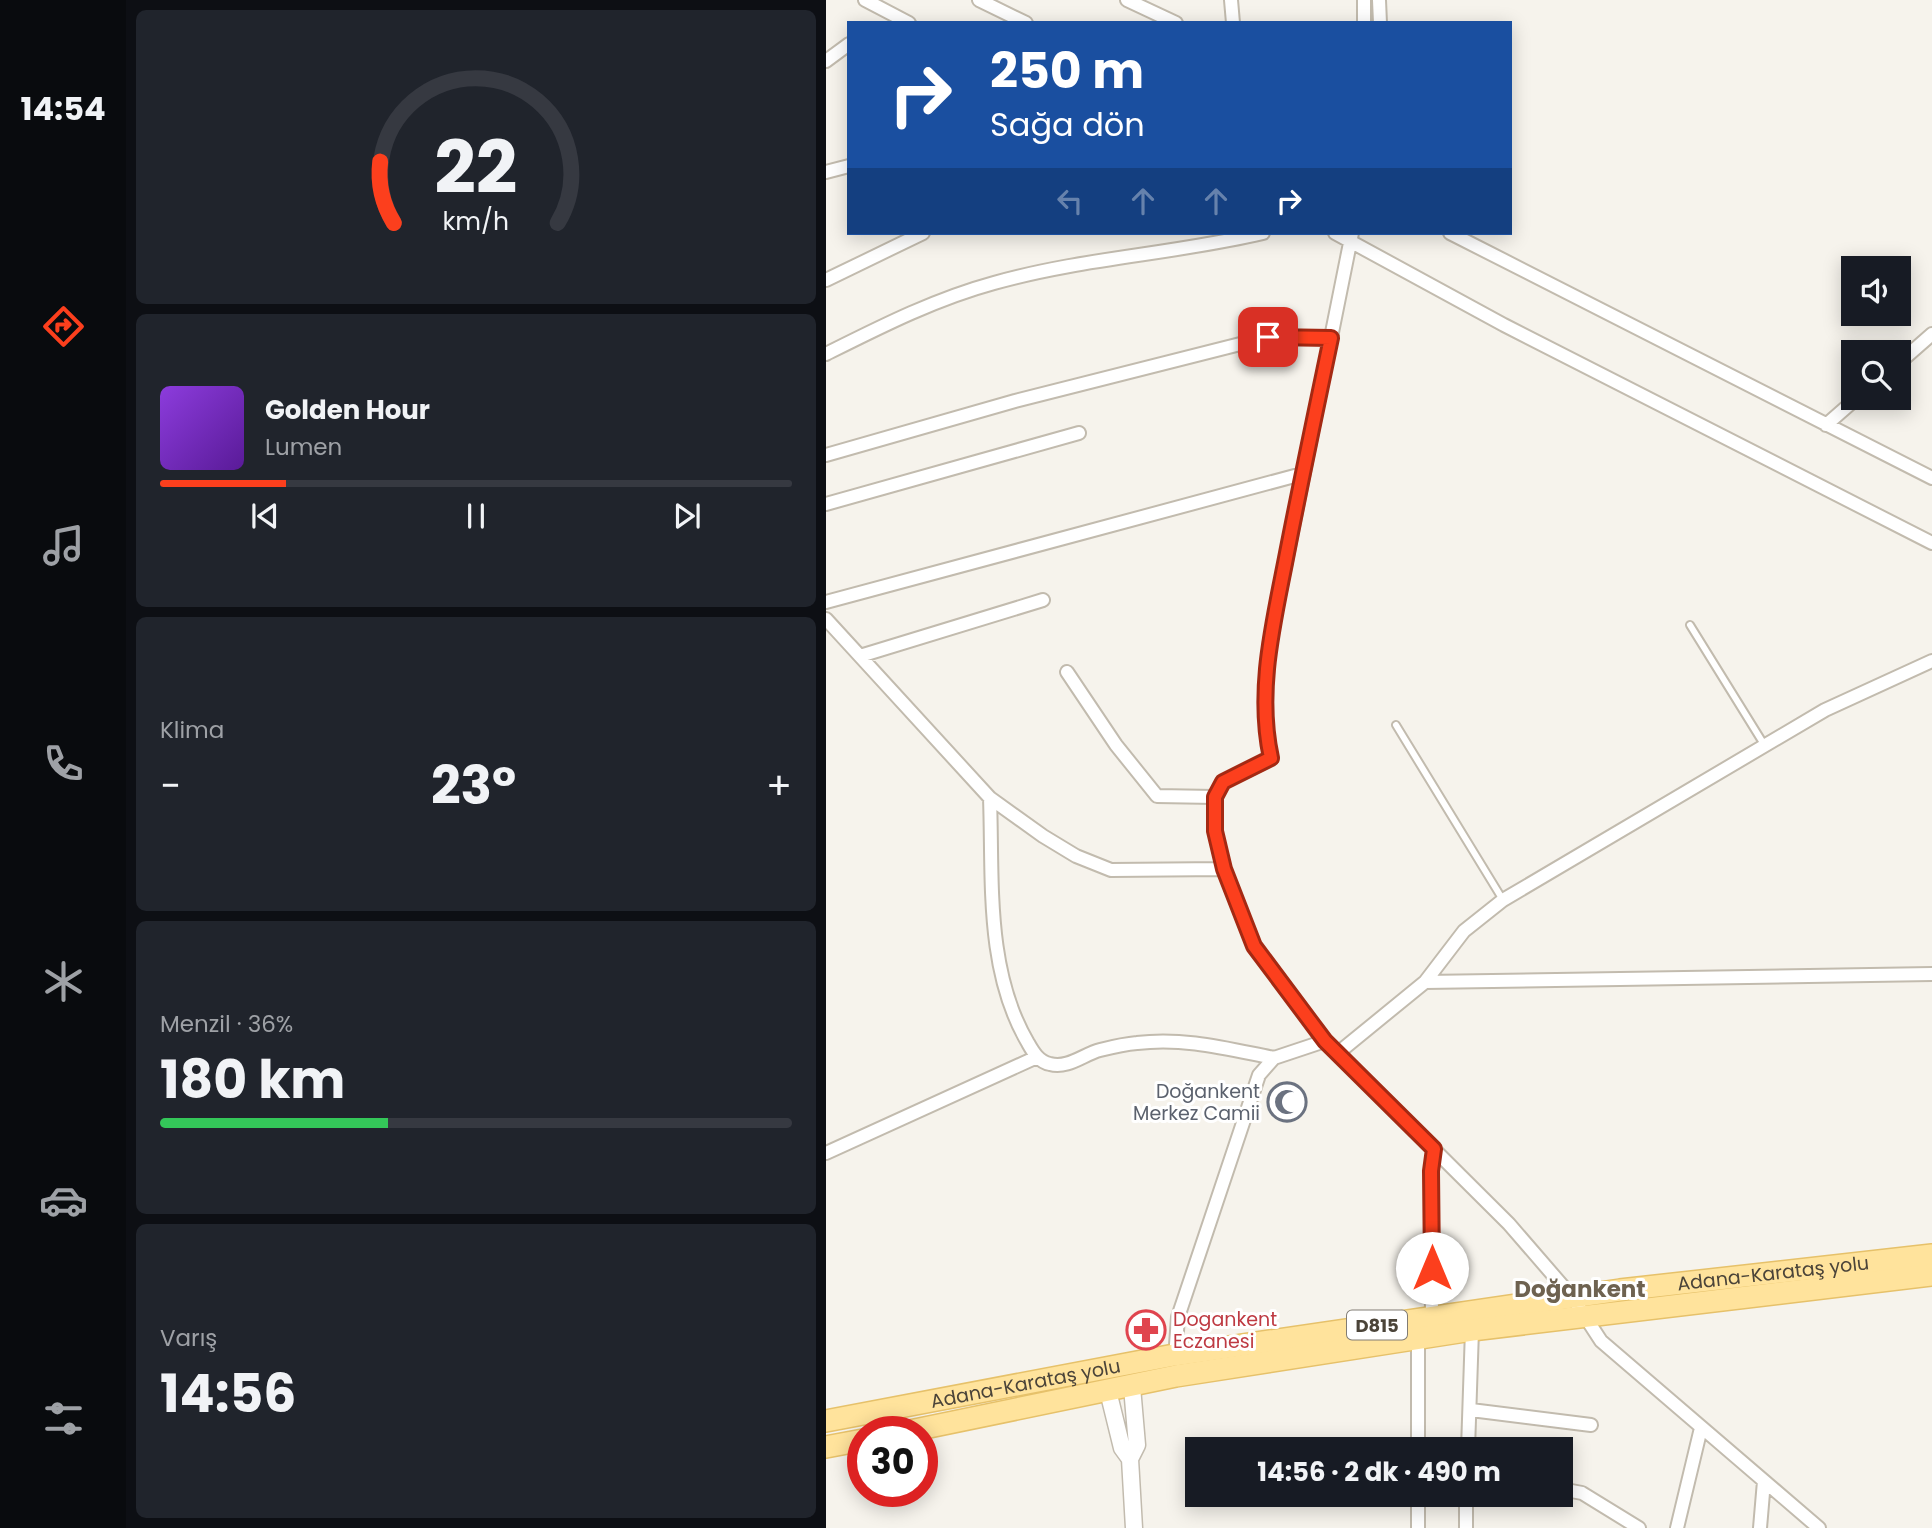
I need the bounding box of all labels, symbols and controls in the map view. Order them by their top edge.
text: 250 m [990,37,1144,105]
icon: right [875,49,966,140]
text: 14:54 [20,86,106,131]
text: Sağa dön [990,102,1145,147]
text: 22 [434,117,518,218]
icon: left [1051,182,1089,220]
icon: ahead [1124,182,1162,220]
icon: ahead [1197,182,1235,220]
icon: right [1270,182,1308,220]
text: km/h [443,204,509,239]
map controls [1841,256,1911,410]
button: sound [1841,256,1911,326]
icon: directions [39,302,88,351]
pin [1238,307,1298,367]
icon: arrive [1249,318,1287,356]
button: search [1841,340,1911,410]
text: Golden Hour [265,392,430,428]
text: Lumen [265,431,342,463]
icon: previous [246,497,284,535]
icon: pause [457,497,495,535]
icon: next [668,497,706,535]
icon: music [39,521,88,570]
text: Klima [160,714,224,746]
icon: phone [39,739,88,788]
text: 23° [431,749,516,822]
text: − [160,759,181,812]
text: + [766,759,792,812]
icon: climate [39,957,88,1006]
text: Menzil · 36% [160,1008,293,1040]
text: 180 km [160,1043,345,1116]
place label: Doğankent Merkez Camii [1133,1078,1260,1127]
mosque icon: Doğankent Merkez Camii [1266,1081,1308,1123]
icon: car [39,1176,88,1225]
position arrow [1395,1231,1469,1305]
street label: Adana-Karataş yolu [1676,1249,1870,1297]
district label: Doğankent [1514,1273,1646,1305]
place label: Dogankent Eczanesi [1173,1306,1277,1355]
pharmacy icon: Dogankent Eczanesi [1125,1309,1167,1351]
road number: D815 [1347,1310,1407,1340]
text: Varış [160,1322,217,1354]
street label: Adana-Karataş yolu [928,1352,1123,1414]
text: 14:56 [160,1357,296,1430]
icon: filters [39,1394,88,1443]
speed limit sign: 30 [847,1416,938,1507]
text: 14:56 · 2 dk · 490 m [1257,1454,1501,1490]

